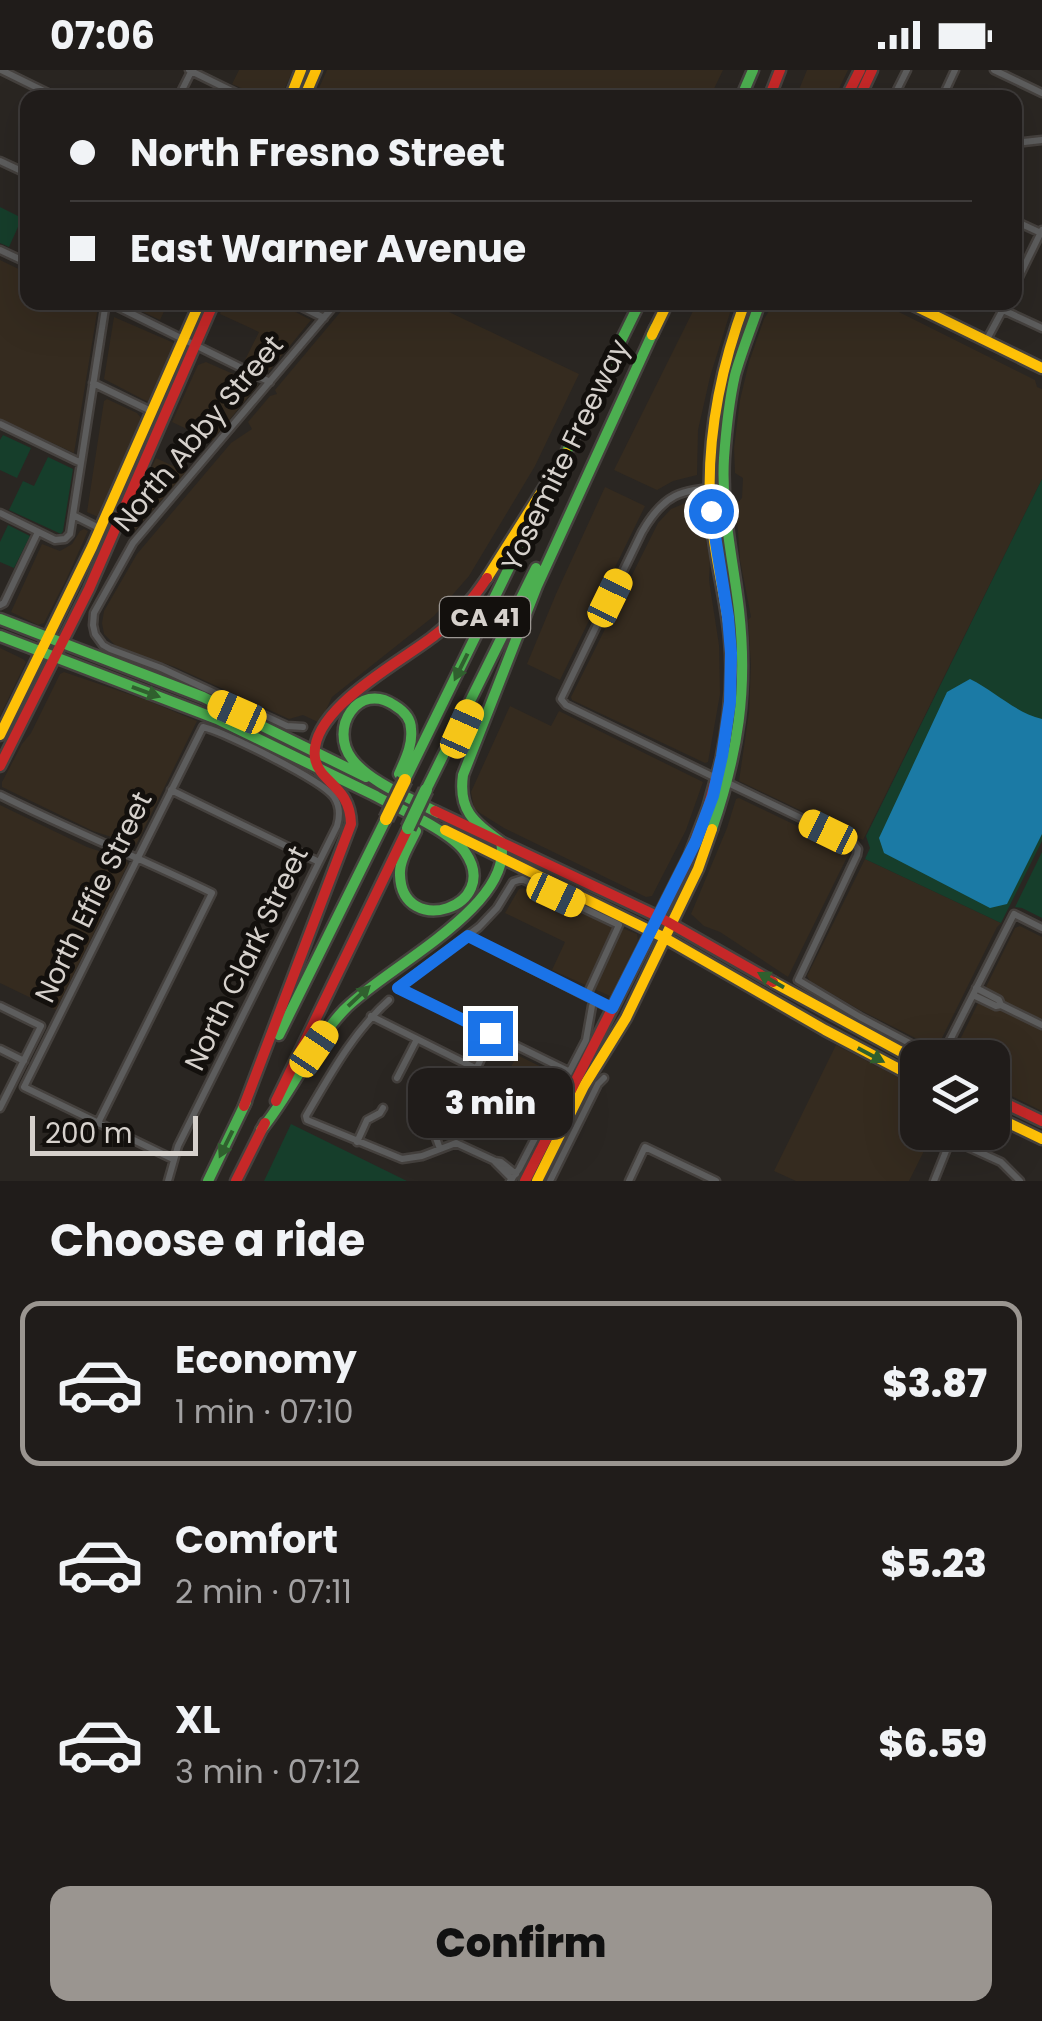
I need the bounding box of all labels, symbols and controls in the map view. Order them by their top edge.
text: 07:06 [50,9,155,62]
text: North Fresno Street [130,126,505,179]
text: East Warner Avenue [130,222,526,275]
street label: North Abby Street [105,327,292,540]
street label: Yosemite Freeway [492,332,639,578]
route start [689,489,734,534]
car [583,564,637,632]
road number: CA 41 [440,597,530,637]
one-way arrow [452,652,469,681]
one-way arrow [132,685,162,700]
car [203,686,271,738]
car [436,695,488,763]
street label: North Effie Street [25,785,161,1009]
car [794,805,862,859]
street label: North Clark Street [175,839,318,1077]
car [522,869,590,921]
one-way arrow [757,972,785,989]
one-way arrow [346,985,371,1007]
route end [468,1011,513,1056]
car [285,1016,343,1082]
map controls [900,1040,1010,1150]
button: layers [900,1040,1010,1150]
one-way arrow [857,1046,886,1063]
callout: 3 min [408,1068,572,1138]
text: 3 min [445,1080,536,1125]
scale bar [30,1111,198,1156]
text: 200 m [45,1114,133,1153]
one-way arrow [218,1129,235,1158]
text: Choose a ride [50,1209,365,1272]
text: Economy [175,1333,357,1386]
icon: car [55,1339,145,1429]
text: $3.87 [883,1357,987,1410]
text: 1 min · 07:10 [175,1389,354,1434]
text: Comfort [175,1513,338,1566]
icon: car [55,1519,145,1609]
text: $5.23 [881,1537,987,1590]
text: 2 min · 07:11 [175,1569,352,1614]
text: XL [175,1693,220,1746]
icon: car [55,1699,145,1789]
text: $6.59 [878,1717,987,1770]
text: 3 min · 07:12 [175,1749,361,1794]
button: Confirm [50,1886,992,2001]

